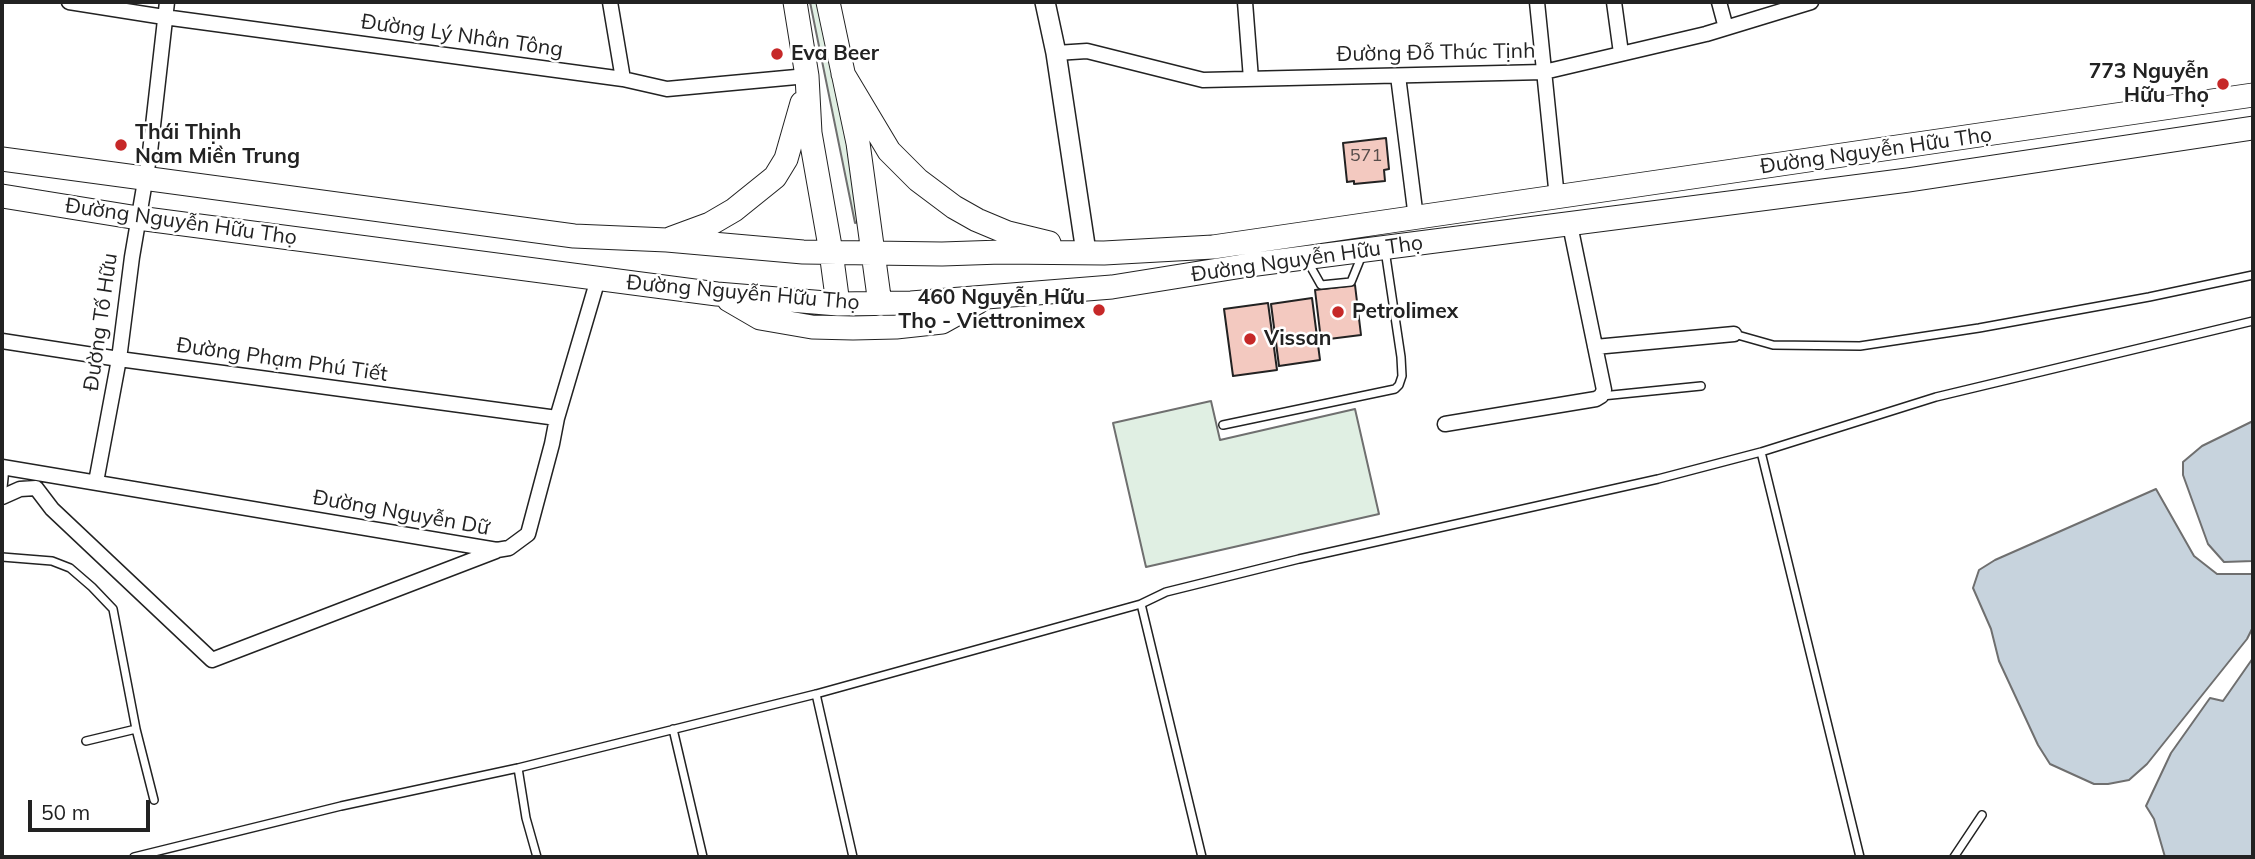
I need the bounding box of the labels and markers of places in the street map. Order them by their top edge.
place label: Eva Beer [791,41,879,67]
marker: Eva Beer [769,46,785,62]
place label: 773 Nguyễn Hữu Thọ [2089,59,2209,109]
marker: 773 Nguyễn Hữu Thọ [2215,76,2231,92]
place label: Thái Thịnh Nam Miền Trung [135,120,300,170]
marker: Thái Thịnh Nam Miền Trung [113,137,129,153]
place label: 460 Nguyễn Hữu Thọ - Viettronimex [898,285,1085,335]
place label: Petrolimex [1352,299,1458,325]
marker: 460 Nguyễn Hữu Thọ - Viettronimex [1091,302,1107,318]
marker: Petrolimex [1330,304,1346,320]
place label: Vissan [1264,326,1331,352]
marker: Vissan [1242,331,1258,347]

